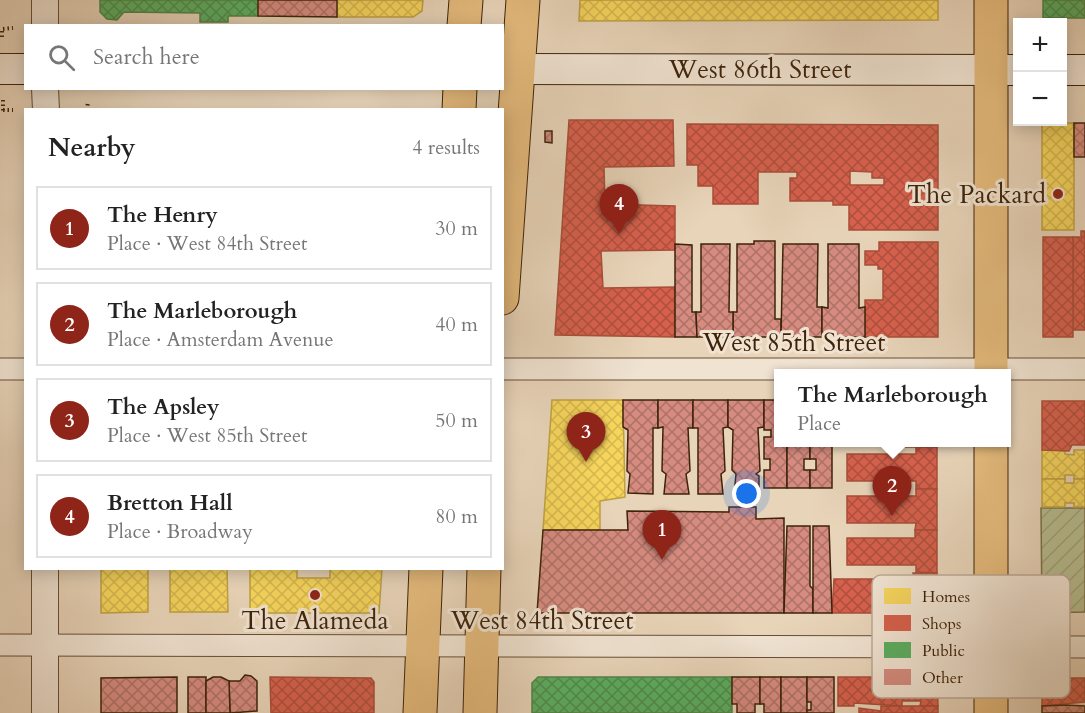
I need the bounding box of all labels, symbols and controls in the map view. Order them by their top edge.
map controls [1013,18,1067,126]
button: + [1013,18,1067,72]
search box [24,24,504,90]
icon: search [45,41,78,74]
text: Search here [93,42,200,72]
street label: West 86th Street [667,52,852,87]
button: − [1013,72,1067,126]
text: Nearby [48,130,136,165]
text: 4 results [412,134,480,161]
place label: The Packard [907,177,1046,212]
pin: 4 [600,184,638,234]
marker: The Packard [1051,187,1065,201]
text: The Henry [107,200,218,230]
text: 1 [64,215,75,242]
text: 30 m [435,215,478,242]
text: Place · West 84th Street [107,230,307,257]
text: The Marleborough [107,296,297,326]
text: 2 [64,311,75,338]
text: 40 m [435,311,478,338]
street label: West 85th Street [701,325,886,360]
text: Place · Amsterdam Avenue [107,326,334,353]
popup [774,369,1011,447]
text: The Marleborough [797,380,988,410]
text: The Apsley [107,392,219,422]
text: 3 [64,407,75,434]
text: 50 m [435,407,478,434]
text: Place [797,410,841,437]
pin: 3 [566,412,606,462]
text: Place · West 85th Street [107,422,307,449]
pin: 2 [872,466,912,516]
your location [732,479,761,508]
text: Bretton Hall [107,488,233,518]
text: 4 [64,503,75,530]
text: 80 m [435,503,478,530]
pin: 1 [642,510,682,560]
text: Place · Broadway [107,518,253,545]
legend [872,575,1070,698]
text: Homes [922,586,970,608]
marker: The Alameda [308,588,322,602]
place label: The Alameda [241,603,389,638]
street label: West 84th Street [449,603,634,638]
text: Shops [922,613,961,635]
text: Public [922,640,965,662]
text: Other [922,667,963,689]

